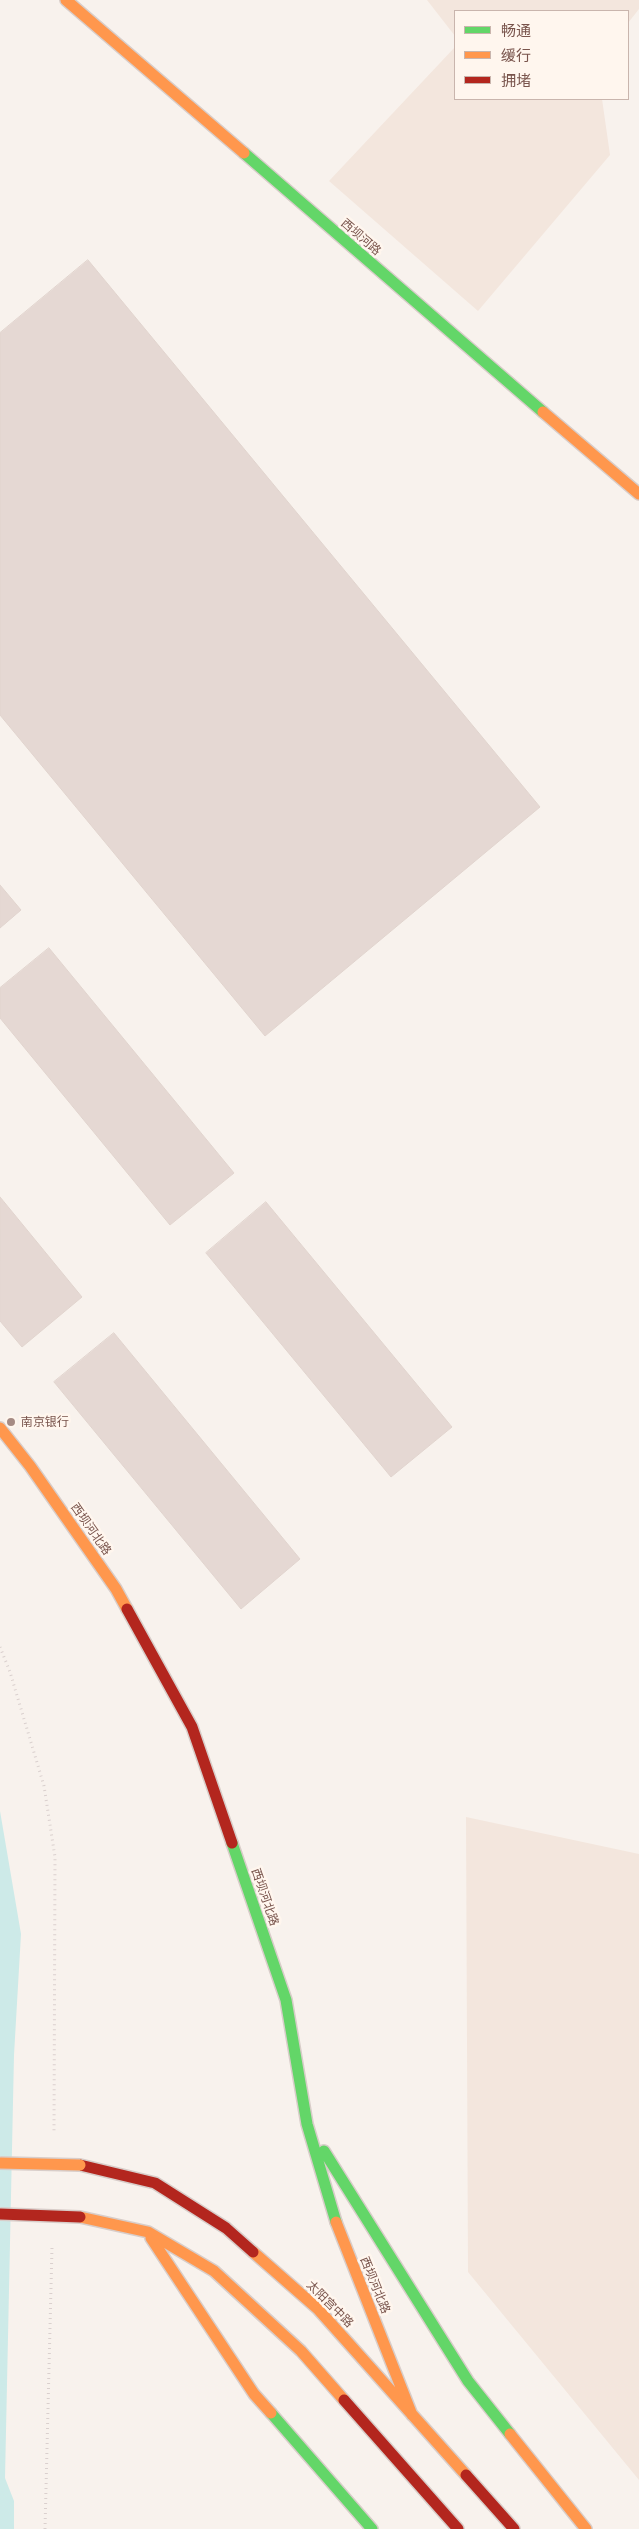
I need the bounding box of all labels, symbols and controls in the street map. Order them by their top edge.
legend [454,10,629,100]
text: 畅通 [501,21,531,39]
text: 缓行 [501,46,531,64]
text: 拥堵 [501,71,531,89]
street label: 西坝河路 [338,216,384,258]
place label: 南京银行 [21,1415,69,1429]
marker: 南京银行 [5,1416,17,1428]
street label: 西坝河北路 [68,1500,114,1558]
street label: 西坝河北路 [248,1866,282,1928]
street label: 西坝河北路 [357,2254,393,2316]
street label: 太阳宫中路 [304,2278,356,2330]

